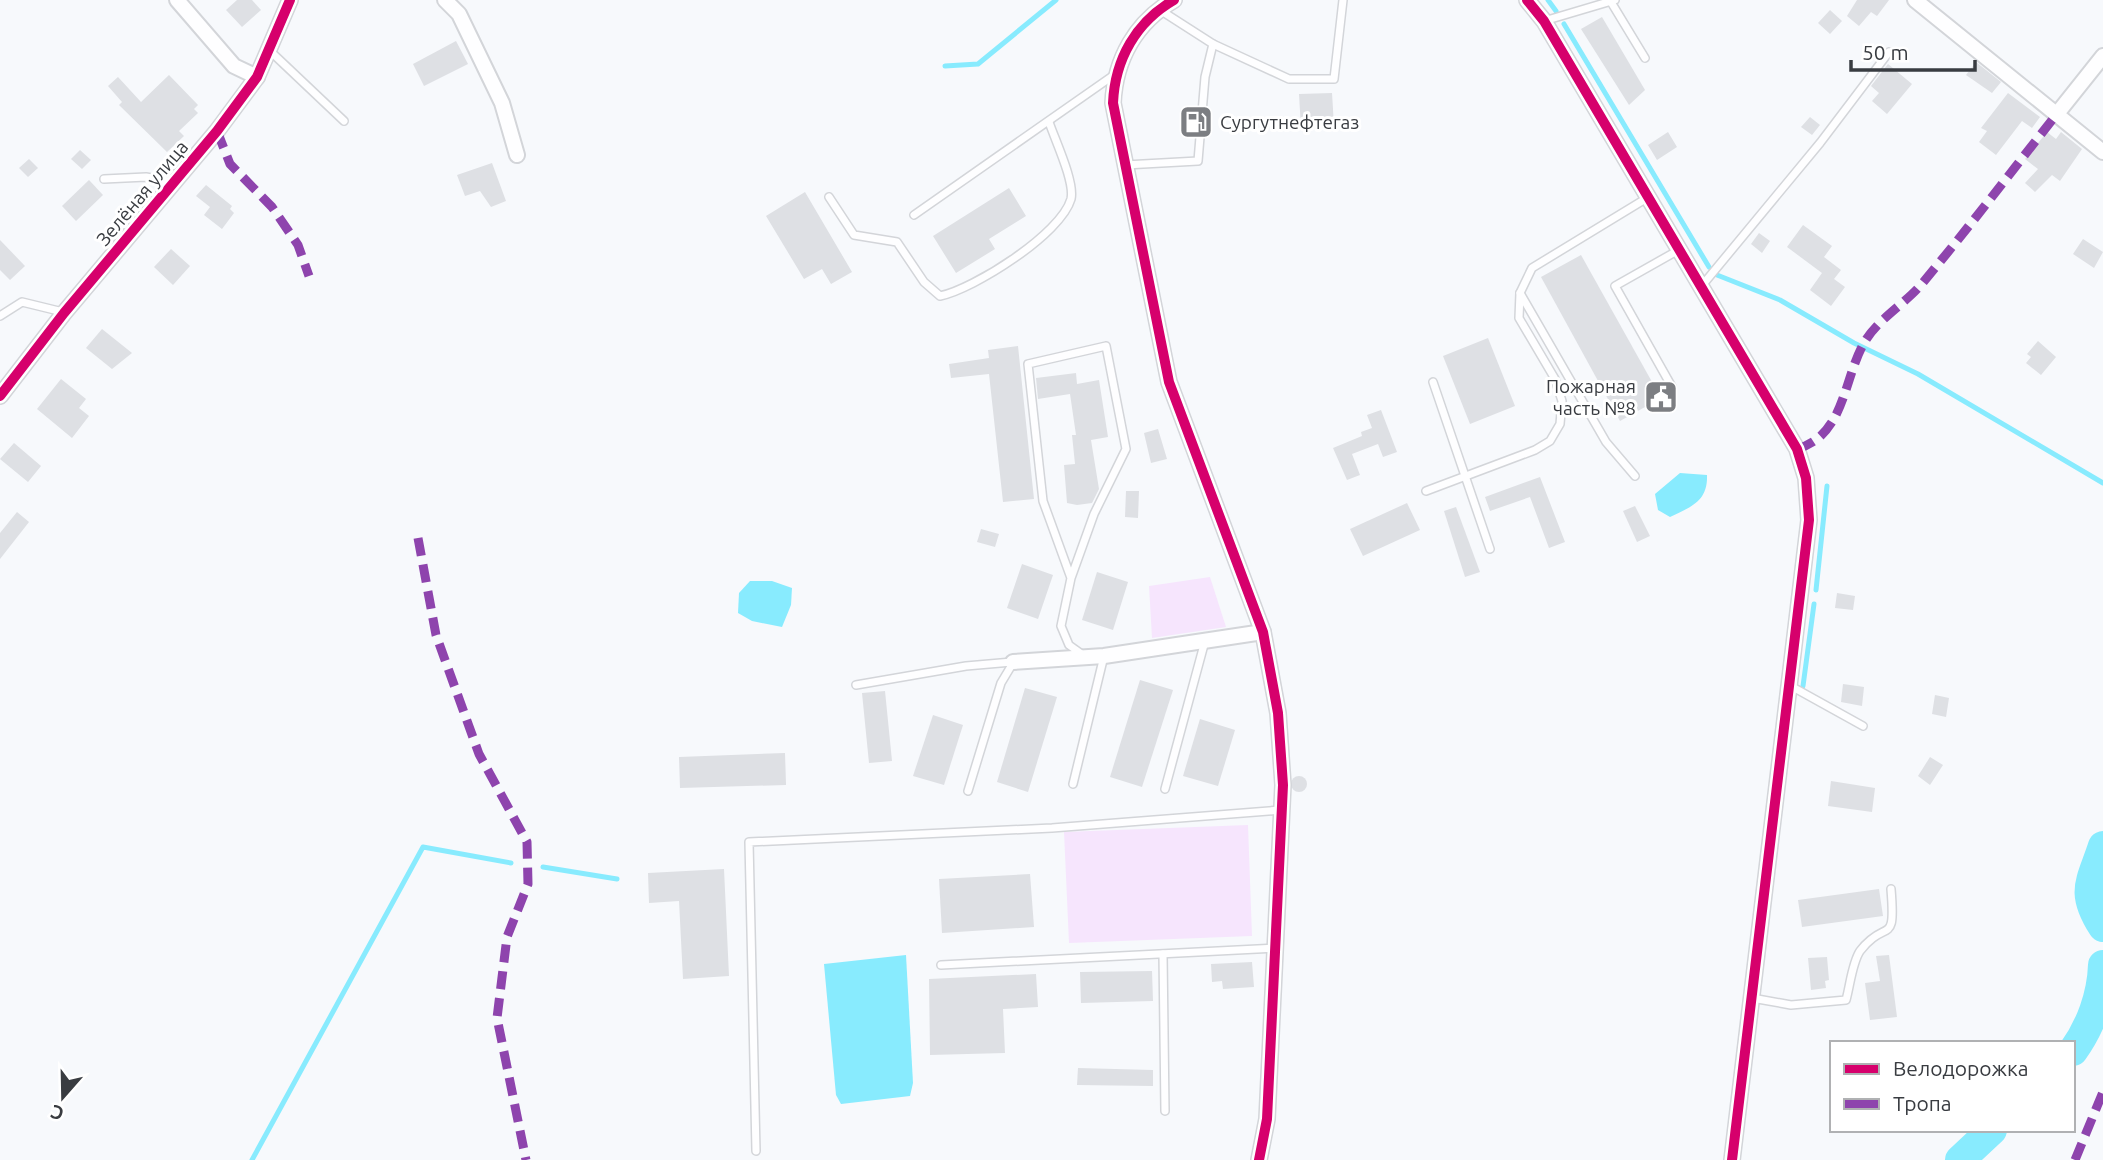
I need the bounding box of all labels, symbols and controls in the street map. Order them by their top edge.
scale bar [1851,28,1975,72]
text: 50 m [1862,40,1909,64]
fuel station icon: Сургутнефтегаз [1177,103,1215,141]
place label: Сургутнефтегаз [1220,111,1359,133]
street label: Зелёная улица [92,136,192,250]
place label: Пожарная часть №8 [1546,375,1636,419]
public building icon: Пожарная часть №8 [1642,378,1680,416]
legend [1830,1041,2075,1132]
text: Велодорожка [1893,1056,2029,1080]
north arrow [28,1062,98,1132]
text: Тропа [1893,1091,1952,1115]
text: С [48,1101,67,1125]

